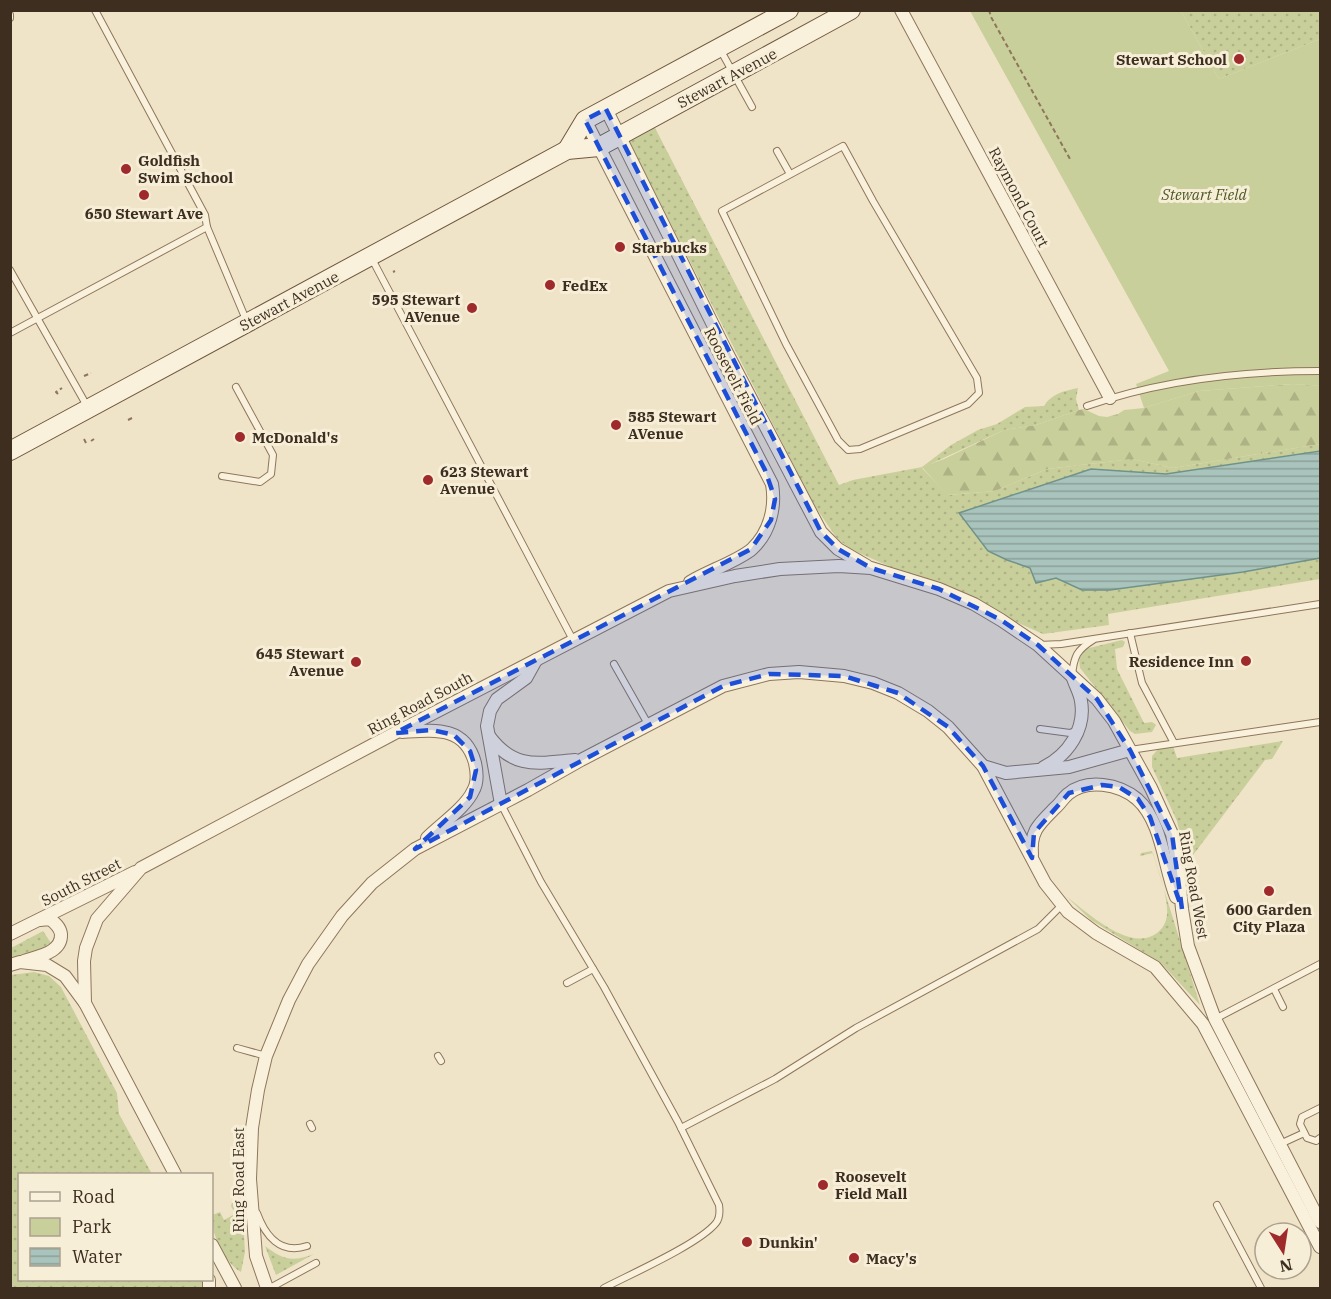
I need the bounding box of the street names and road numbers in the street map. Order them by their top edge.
street label: Stewart Avenue [674,44,780,112]
street label: Raymond Court [985,144,1053,250]
street label: Stewart Avenue [236,267,342,335]
street label: Roosevelt Field [700,324,766,428]
street label: Ring Road South [364,667,476,739]
street label: Ring Road West [1175,829,1213,941]
street label: South Street [38,854,124,910]
street label: Ring Road East [229,1127,248,1233]

